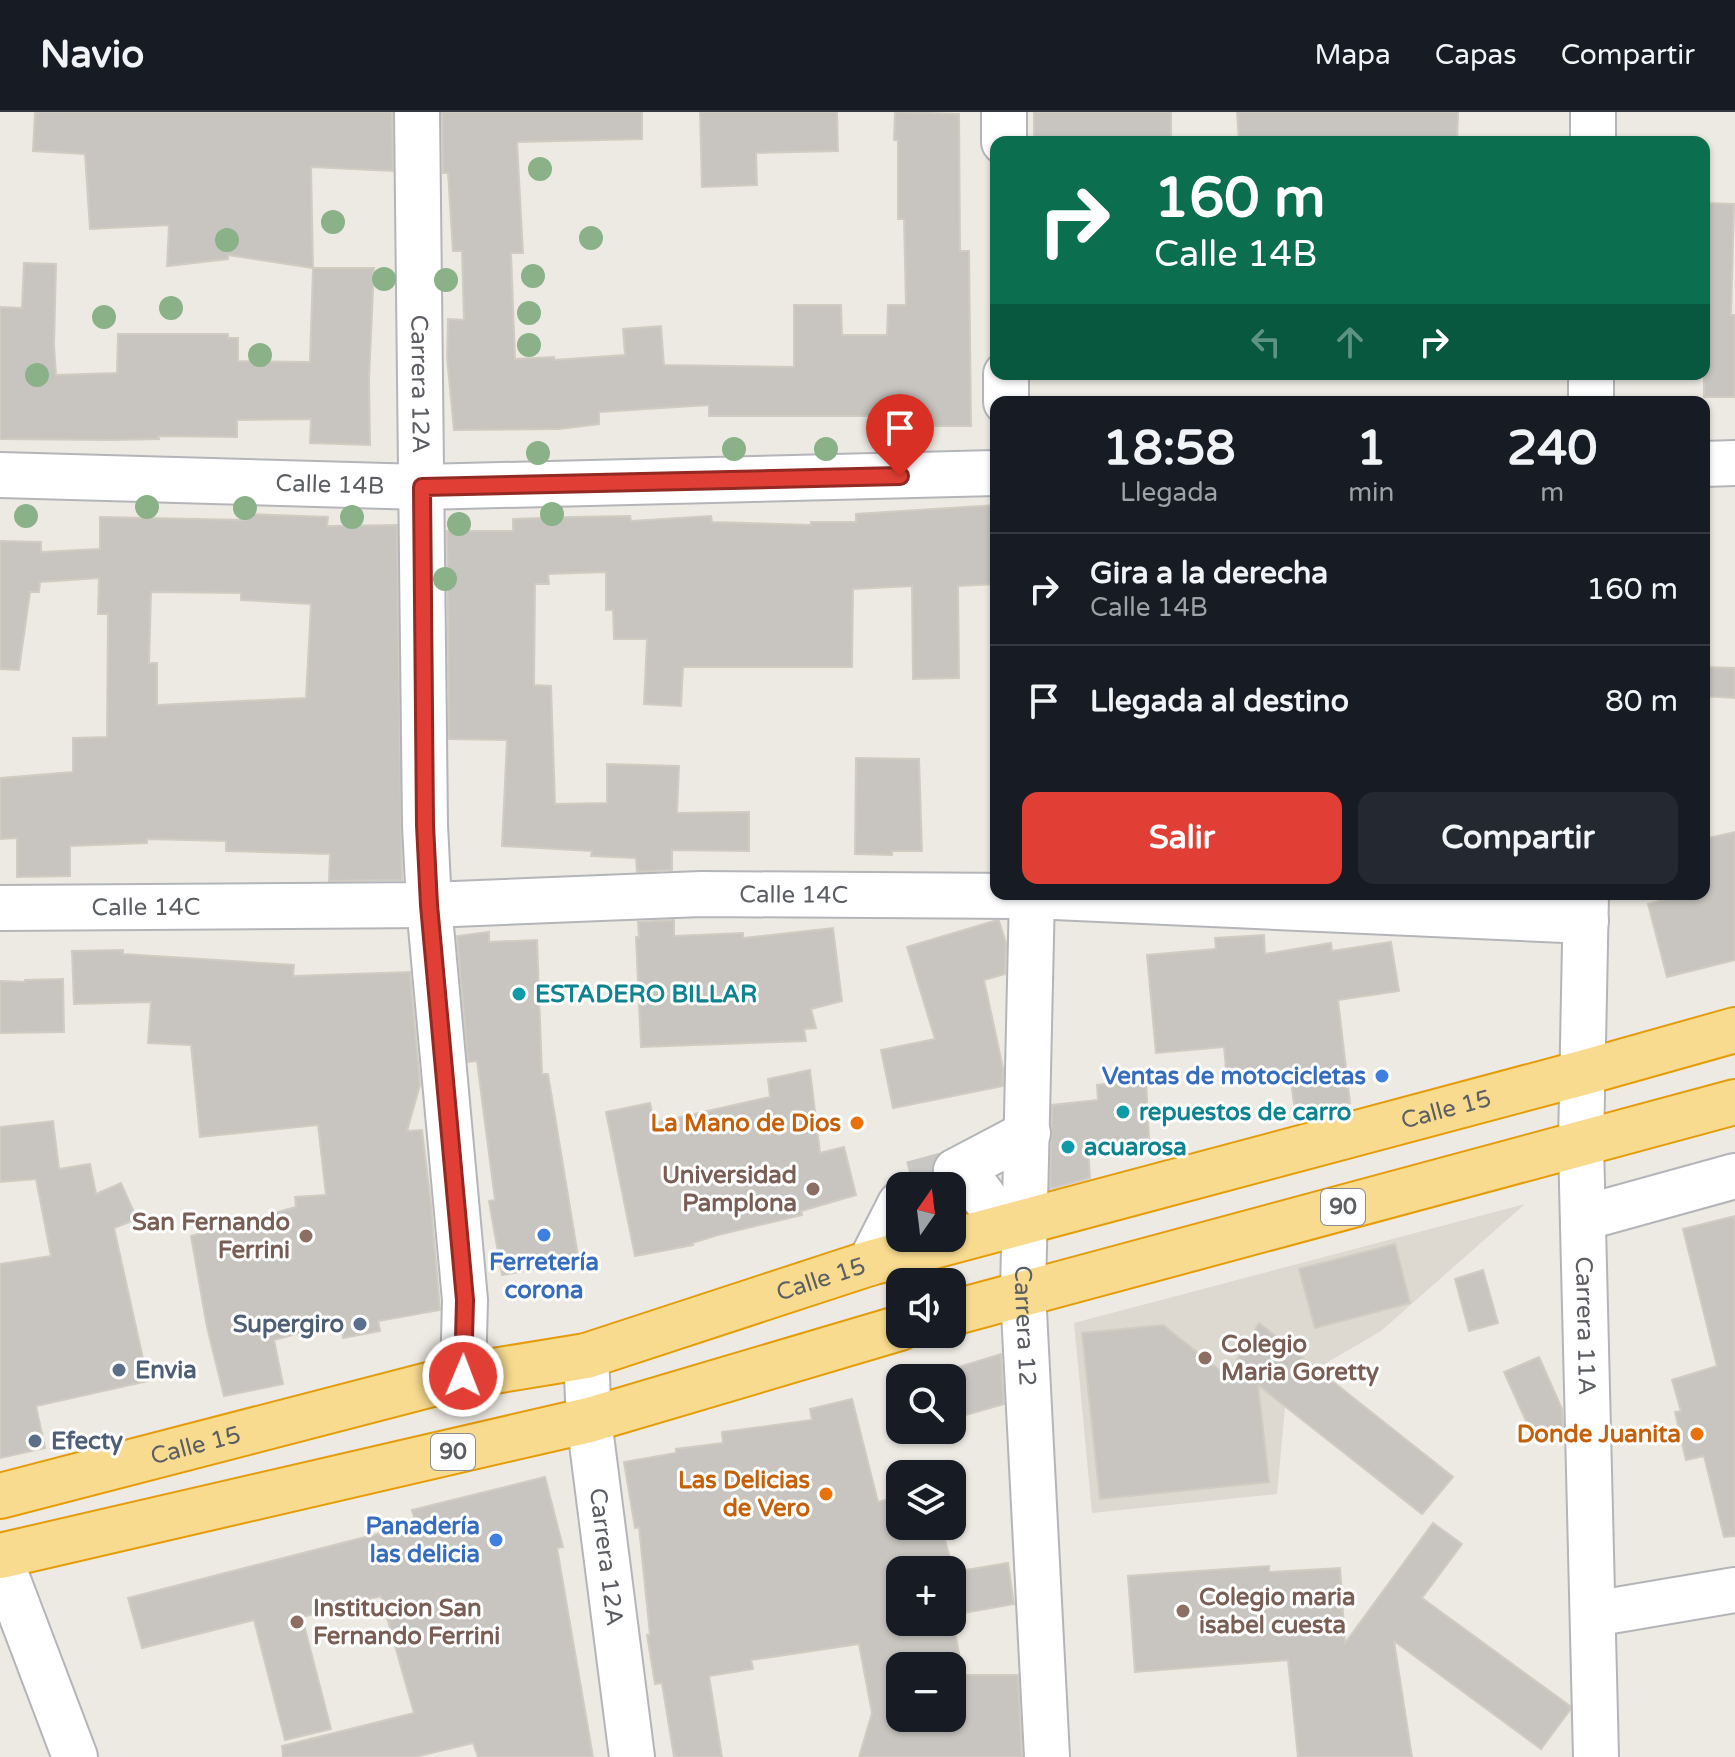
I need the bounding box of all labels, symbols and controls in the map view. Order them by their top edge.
text: Navio [40,32,144,78]
text: Mapa [1314,38,1391,72]
text: Capas [1435,38,1517,72]
text: Compartir [1561,38,1695,72]
text: 160 m [1154,165,1325,232]
icon: right [1022,168,1126,272]
text: Calle 14B [1154,233,1317,276]
street label: Carrera 12A [405,314,435,454]
icon: left [1244,320,1288,364]
icon: ahead [1328,320,1372,364]
icon: right [1412,320,1456,364]
pin [866,394,934,476]
icon: arrive [878,406,922,450]
text: 18:58 [1103,420,1236,478]
text: 1 [1356,420,1386,478]
text: 240 [1507,420,1597,478]
street label: Calle 14B [275,468,385,500]
text: Llegada [1120,477,1218,508]
text: min [1348,477,1394,508]
text: m [1540,477,1564,508]
text: Gira a la derecha [1090,555,1328,592]
icon: right [1022,567,1066,611]
text: 160 m [1586,571,1678,608]
text: Calle 14B [1090,592,1208,623]
icon: arrive [1022,679,1066,723]
text: Llegada al destino [1090,683,1349,720]
text: 80 m [1605,683,1678,720]
button: Salir [1022,792,1342,884]
button: Compartir [1358,792,1678,884]
street label: Calle 14C [739,880,848,909]
street label: Calle 14C [91,892,201,922]
place label: ESTADERO BILLAR [535,980,757,1009]
marker: ESTADERO BILLAR [510,985,528,1003]
place label: Ventas de motocicletas [1102,1062,1366,1091]
marker: Ventas de motocicletas [1373,1067,1391,1085]
street label: Calle 15 [1398,1083,1494,1135]
place label: repuestos de carro [1139,1098,1351,1127]
marker: repuestos de carro [1114,1103,1132,1121]
place label: La Mano de Dios [650,1109,841,1138]
marker: La Mano de Dios [848,1114,866,1132]
place label: acuarosa [1084,1133,1187,1162]
marker: acuarosa [1059,1138,1077,1156]
place label: Universidad Pamplona [662,1161,797,1218]
north arrow [886,1172,966,1252]
map controls [886,1172,966,1732]
marker: Universidad Pamplona [804,1180,822,1198]
road number: 90 [1321,1189,1365,1225]
place label: San Fernando Ferrini [132,1208,290,1265]
marker: Ferretería corona [535,1226,553,1244]
marker: San Fernando Ferrini [297,1227,315,1245]
place label: Ferretería corona [489,1248,599,1305]
street label: Calle 15 [773,1251,869,1307]
street label: Carrera 11A [1569,1256,1602,1396]
street label: Carrera 12 [1008,1265,1042,1387]
button: sound [886,1268,966,1348]
place label: Supergiro [233,1310,344,1339]
marker: Supergiro [351,1315,369,1333]
place label: Colegio Maria Goretty [1221,1330,1379,1387]
position arrow [421,1334,505,1418]
marker: Colegio Maria Goretty [1196,1349,1214,1367]
place label: Envia [135,1356,197,1385]
marker: Envia [110,1361,128,1379]
button: search [886,1364,966,1444]
street label: Calle 15 [147,1420,244,1471]
place label: Donde Juanita [1517,1420,1681,1449]
marker: Donde Juanita [1688,1425,1706,1443]
place label: Efecty [51,1427,123,1456]
marker: Efecty [26,1432,44,1450]
road number: 90 [431,1434,475,1470]
button: layers [886,1460,966,1540]
place label: Las Delicias de Vero [678,1466,810,1523]
marker: Las Delicias de Vero [817,1485,835,1503]
street label: Carrera 12A [583,1486,630,1628]
place label: Panadería las delicia [366,1512,480,1569]
marker: Panadería las delicia [487,1531,505,1549]
button: + [886,1556,966,1636]
place label: Colegio maria isabel cuesta [1199,1583,1356,1640]
place label: Institucion San Fernando Ferrini [313,1594,500,1651]
marker: Colegio maria isabel cuesta [1174,1602,1192,1620]
marker: Institucion San Fernando Ferrini [288,1613,306,1631]
button: − [886,1652,966,1732]

